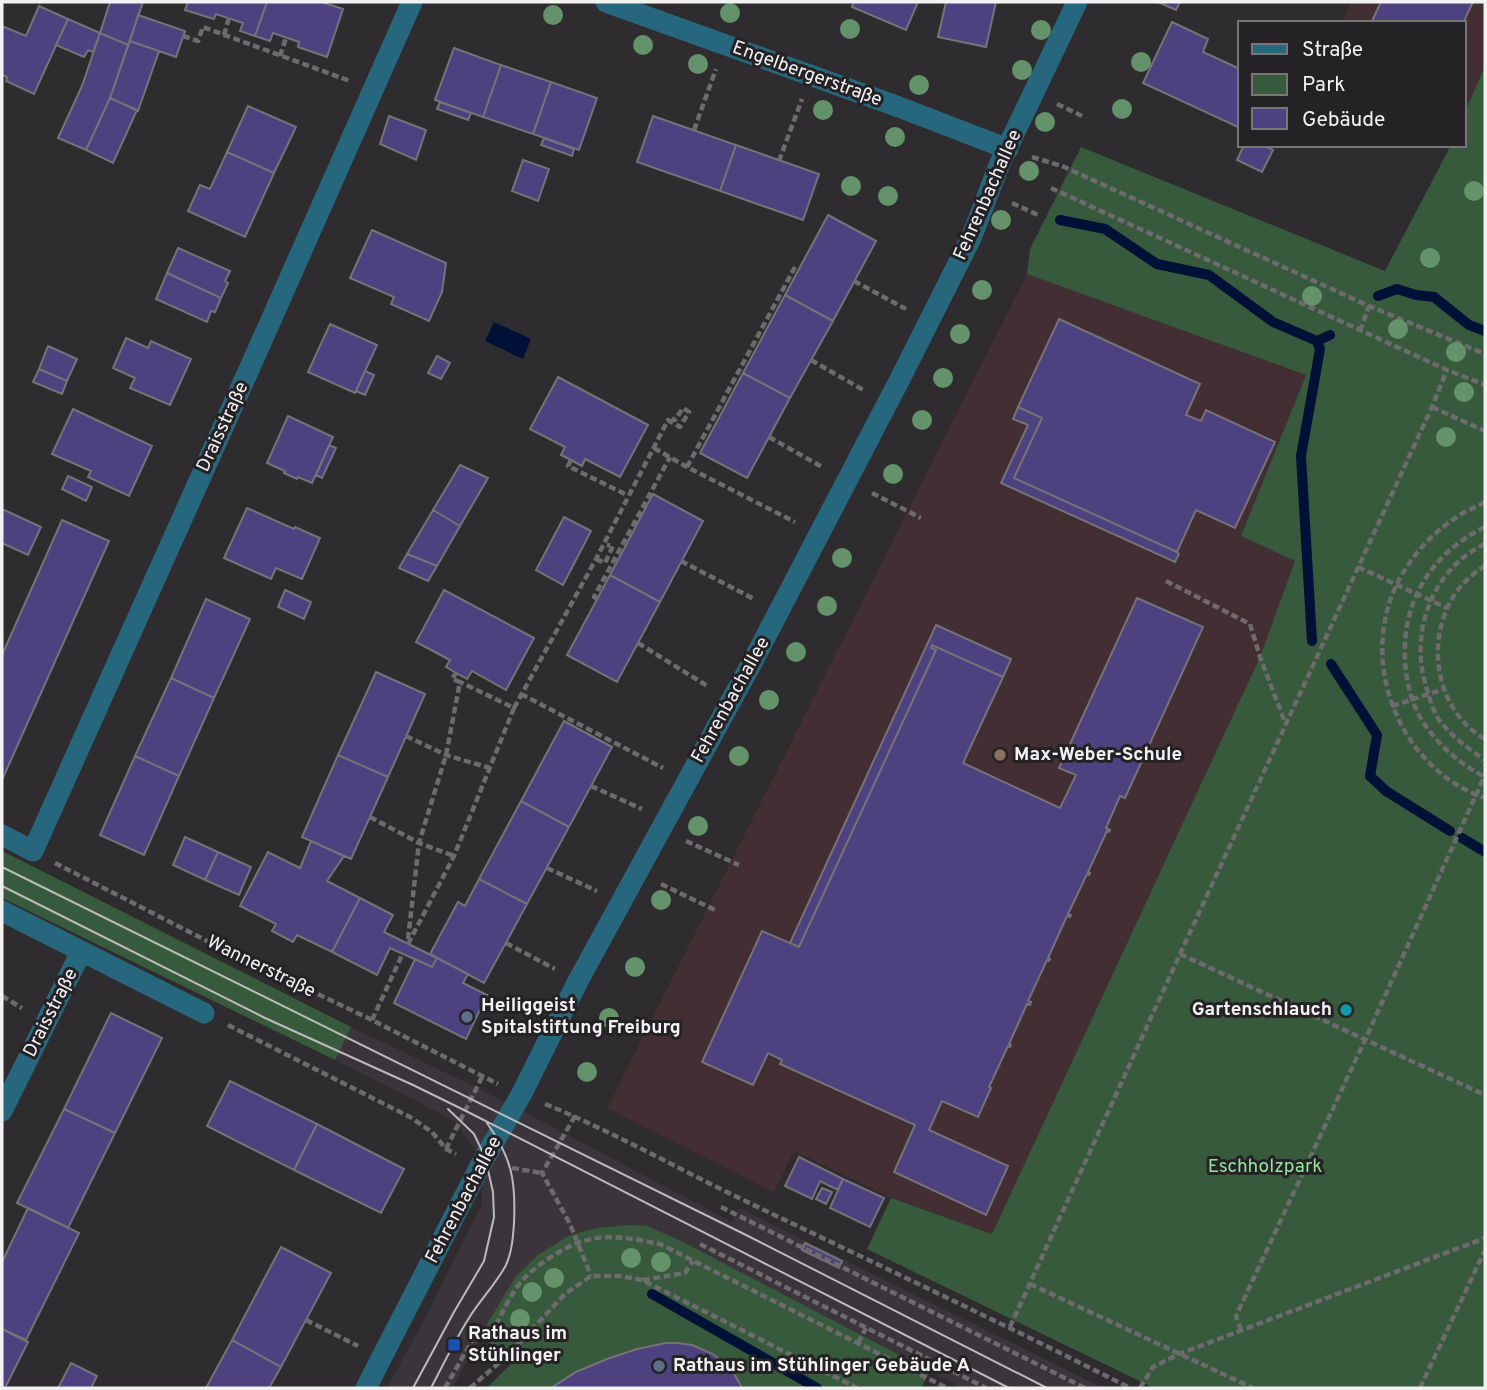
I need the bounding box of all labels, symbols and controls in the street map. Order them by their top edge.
legend [1238,21,1466,147]
street label: Engelbergerstraße [729,36,885,112]
text: Straße [1302,37,1363,64]
text: Park [1302,72,1345,99]
text: Gebäude [1302,107,1385,134]
street label: Fehrenbachallee [948,126,1028,264]
street label: Draisstraße [192,378,254,476]
street label: Fehrenbachallee [686,633,776,767]
place label: Max-Weber-Schule [1014,743,1182,767]
marker: Max-Weber-Schule [992,747,1008,763]
street label: Wannerstraße [203,930,319,1004]
street label: Draisstraße [18,964,84,1062]
place label: Heiliggeist Spitalstiftung Freiburg [481,994,681,1040]
place label: Gartenschlauch [1192,998,1332,1022]
marker: Gartenschlauch [1338,1002,1354,1018]
marker: Heiliggeist Spitalstiftung Freiburg [459,1009,475,1025]
street label: Fehrenbachallee [420,1132,508,1268]
park label: Eschholzpark [1208,1155,1322,1179]
place label: Rathaus im Stühlinger [468,1322,567,1368]
marker: Rathaus im Stühlinger [446,1337,462,1353]
place label: Rathaus im Stühlinger Gebäude A [673,1354,970,1378]
marker: Rathaus im Stühlinger Gebäude A [651,1358,667,1374]

